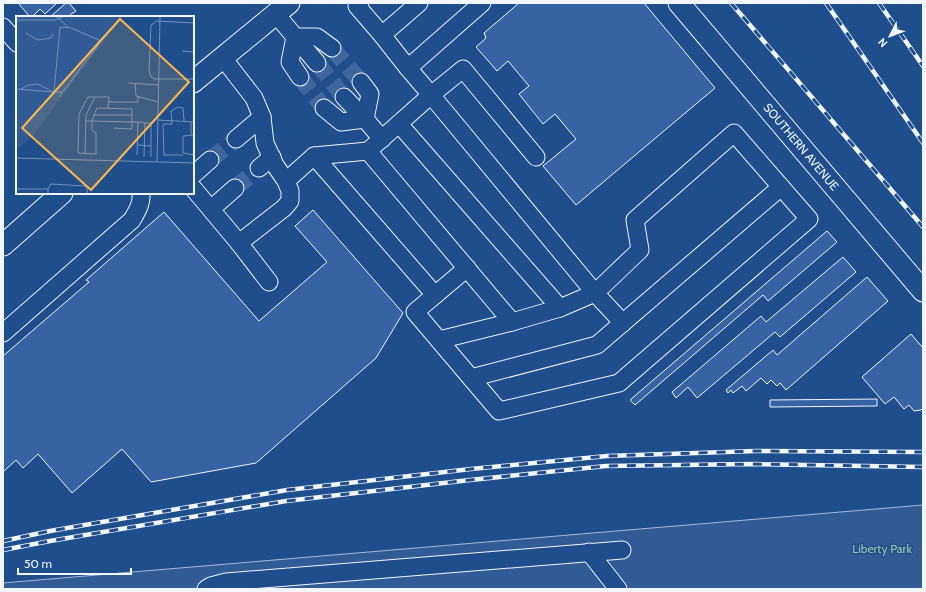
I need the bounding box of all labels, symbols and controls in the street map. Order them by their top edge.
inset map [16,16,194,194]
north arrow [870,16,910,56]
text: N [875,35,890,50]
street label: SOUTHERN AVENUE [760,100,843,194]
park label: Liberty Park [852,541,912,556]
scale bar [18,550,131,576]
text: 50 m [24,556,52,571]

